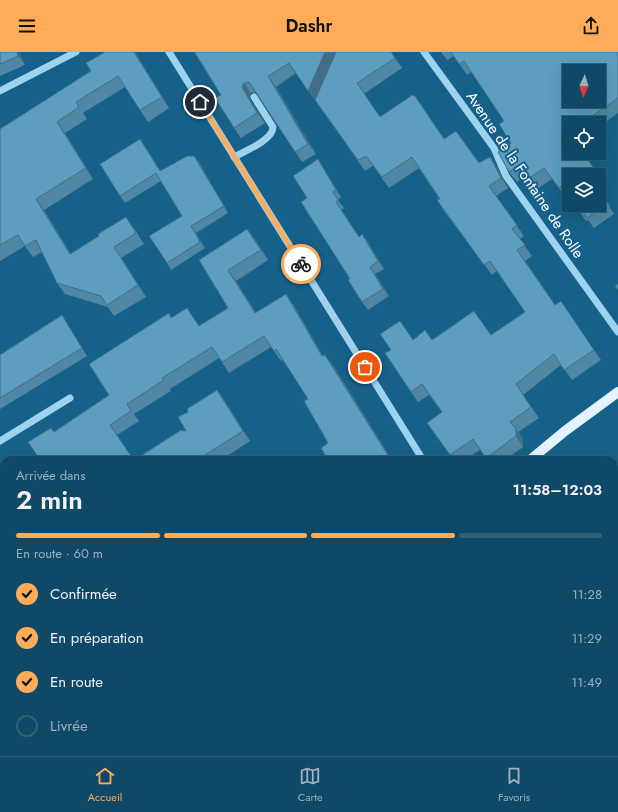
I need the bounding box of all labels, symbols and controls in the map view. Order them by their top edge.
text: Dashr [285,13,333,39]
icon: menu [16,15,38,37]
icon: share [580,15,602,37]
north arrow [562,64,606,108]
map controls [562,64,606,212]
pin [183,85,217,119]
street label: Avenue de la Fontaine de Rolle [461,87,589,263]
icon: home [189,91,211,113]
button: locate [562,116,606,160]
button: layers [562,168,606,212]
courier [281,244,321,284]
icon: bike [290,253,312,275]
pin [348,350,382,384]
icon: bag [354,356,376,378]
text: Arrivée dans [16,466,85,485]
text: 11:58–12:03 [513,479,602,501]
text: 2 min [16,481,83,519]
text: En route · 60 m [16,544,103,563]
icon: check [16,583,38,605]
text: Confirmée [50,583,117,605]
text: 11:28 [572,585,602,604]
icon: check [16,627,38,649]
text: En préparation [50,627,144,649]
text: 11:29 [572,629,602,648]
icon: check [16,671,38,693]
text: En route [50,671,103,693]
text: 11:49 [571,673,602,692]
text: Livrée [50,715,88,737]
tab: Accueil [88,765,122,805]
tab: Carte [298,765,323,805]
tab: Favoris [498,765,530,805]

